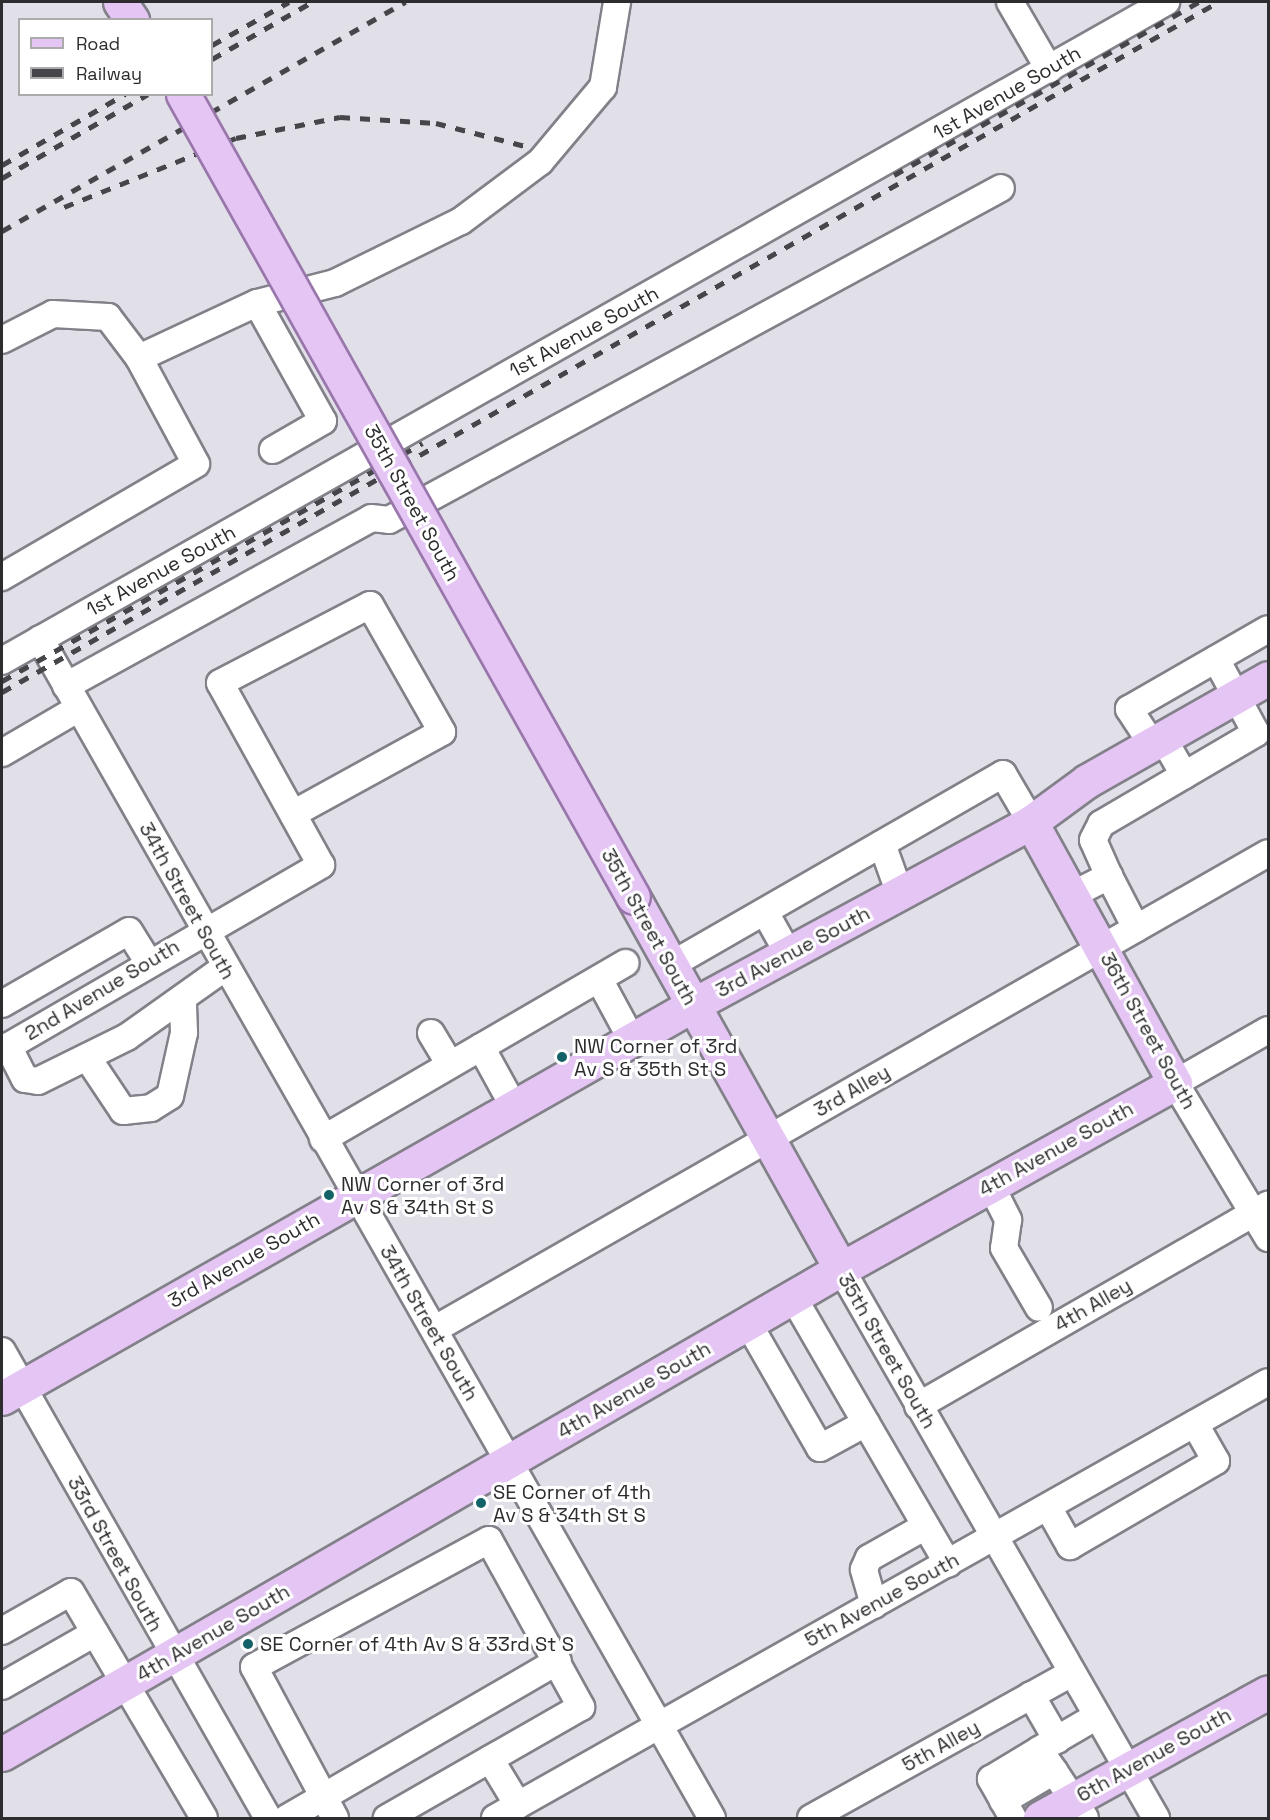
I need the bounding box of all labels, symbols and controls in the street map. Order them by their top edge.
legend [18,18,213,96]
text: Road [76,32,120,55]
street label: 1st Avenue South [929,41,1085,145]
text: Railway [76,62,142,85]
street label: 1st Avenue South [505,281,663,383]
street label: 35th Street South [359,421,465,585]
street label: 1st Avenue South [82,520,240,622]
street label: 34th Street South [134,818,240,984]
street label: 35th Street South [596,845,702,1009]
street label: 3rd Avenue South [712,901,874,1003]
street label: 2nd Avenue South [20,934,184,1046]
street label: 36th Street South [1095,948,1201,1114]
place label: NW Corner of 3rd Av S & 35th St S [574,1034,738,1081]
marker: NW Corner of 3rd Av S & 35th St S [555,1050,569,1064]
street label: 3rd Alley [810,1060,894,1122]
street label: 4th Avenue South [974,1097,1138,1201]
place label: NW Corner of 3rd Av S & 34th St S [341,1172,505,1219]
marker: NW Corner of 3rd Av S & 34th St S [322,1188,336,1202]
street label: 3rd Avenue South [164,1207,324,1313]
street label: 34th Street South [375,1241,483,1405]
street label: 35th Street South [833,1269,941,1433]
street label: 4th Alley [1050,1273,1136,1337]
street label: 4th Avenue South [553,1336,715,1444]
street label: 33rd Street South [62,1472,168,1636]
place label: SE Corner of 4th Av S & 34th St S [493,1480,651,1527]
marker: SE Corner of 4th Av S & 34th St S [474,1496,488,1510]
street label: 5th Avenue South [801,1548,963,1652]
street label: 4th Avenue South [132,1579,294,1687]
place label: SE Corner of 4th Av S & 33rd St S [260,1632,574,1656]
marker: SE Corner of 4th Av S & 33rd St S [241,1637,255,1651]
street label: 6th Avenue South [1073,1703,1235,1807]
street label: 5th Alley [898,1715,984,1777]

